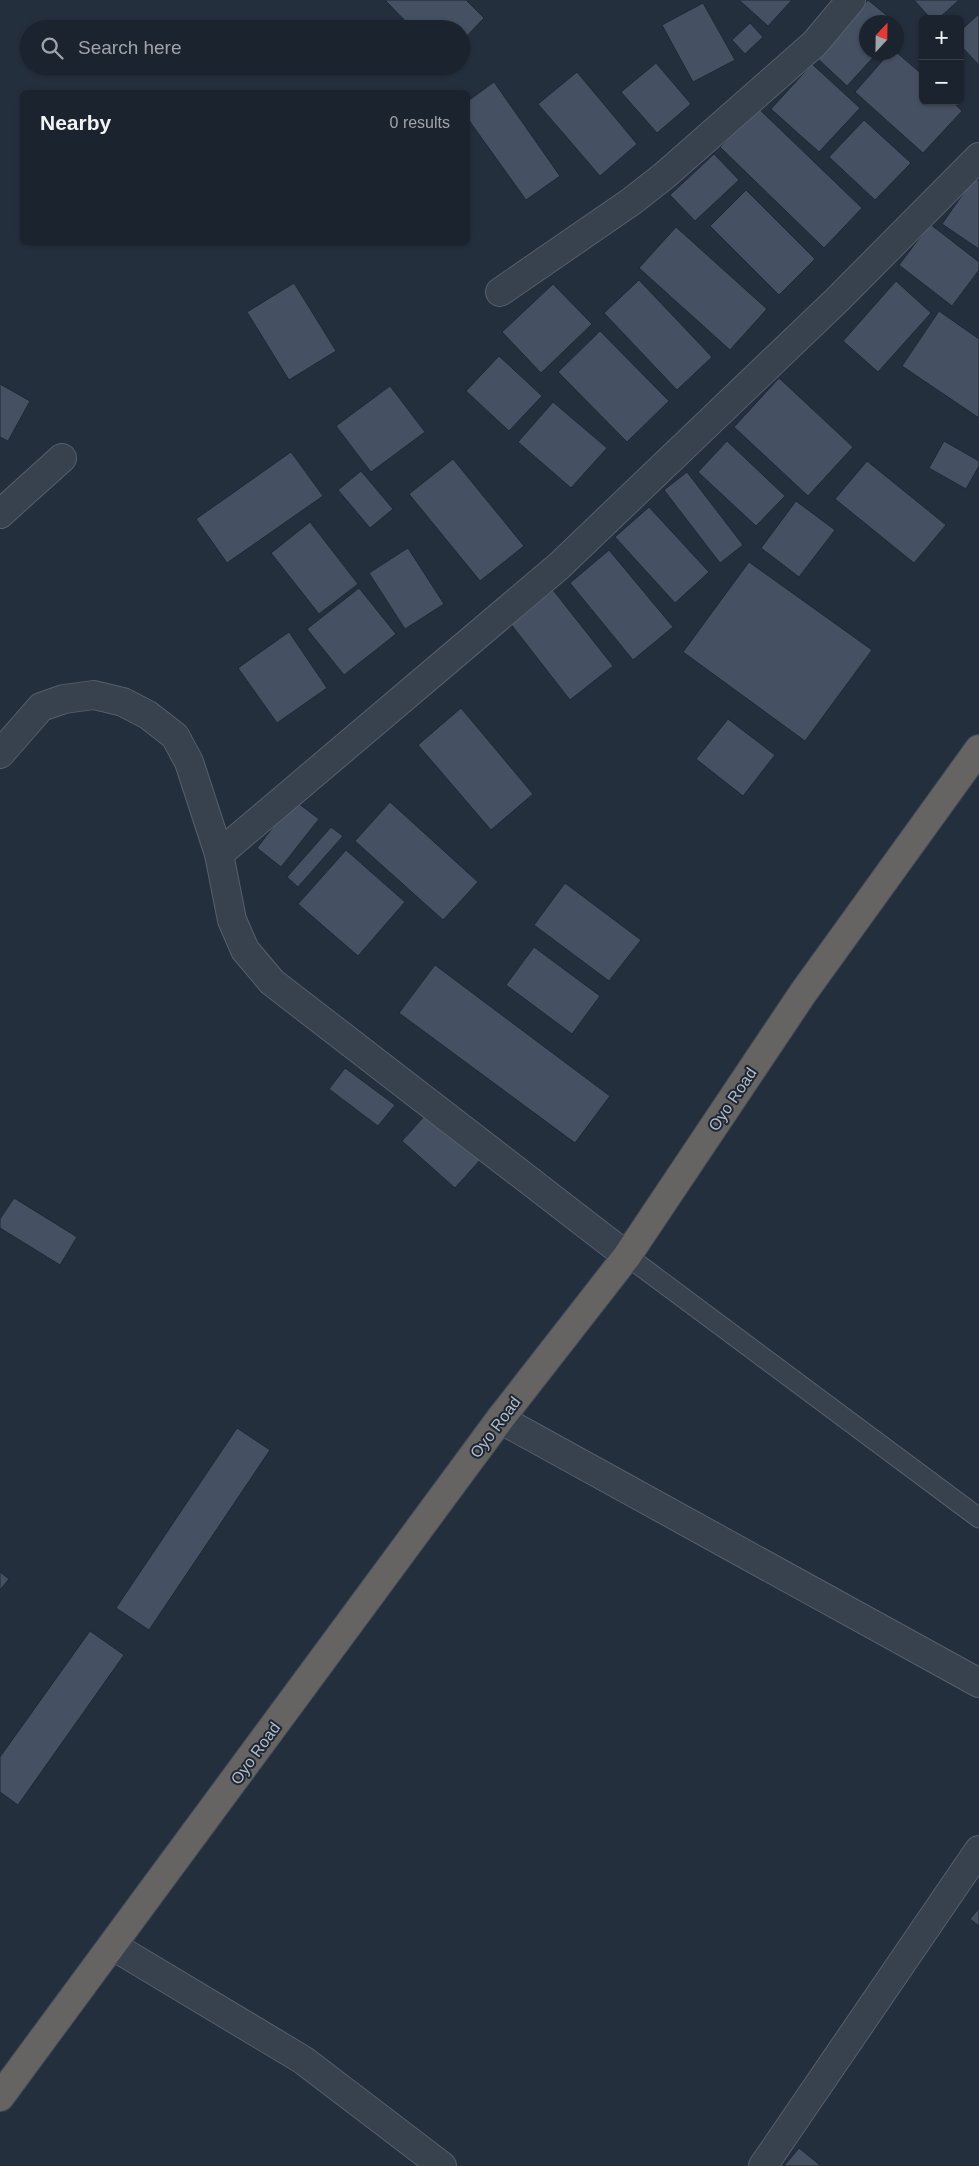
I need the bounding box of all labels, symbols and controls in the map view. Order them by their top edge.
north arrow [859,15,904,60]
map controls [919,15,964,105]
button: + [919,15,964,60]
search box [20,20,470,75]
icon: search [38,34,66,62]
text: Search here [78,37,182,58]
button: − [919,60,964,105]
text: Nearby [40,111,111,134]
text: 0 results [390,114,450,131]
street label: Oyo Road [705,1065,760,1134]
street label: Oyo Road [467,1393,524,1461]
street label: Oyo Road [227,1719,283,1787]

